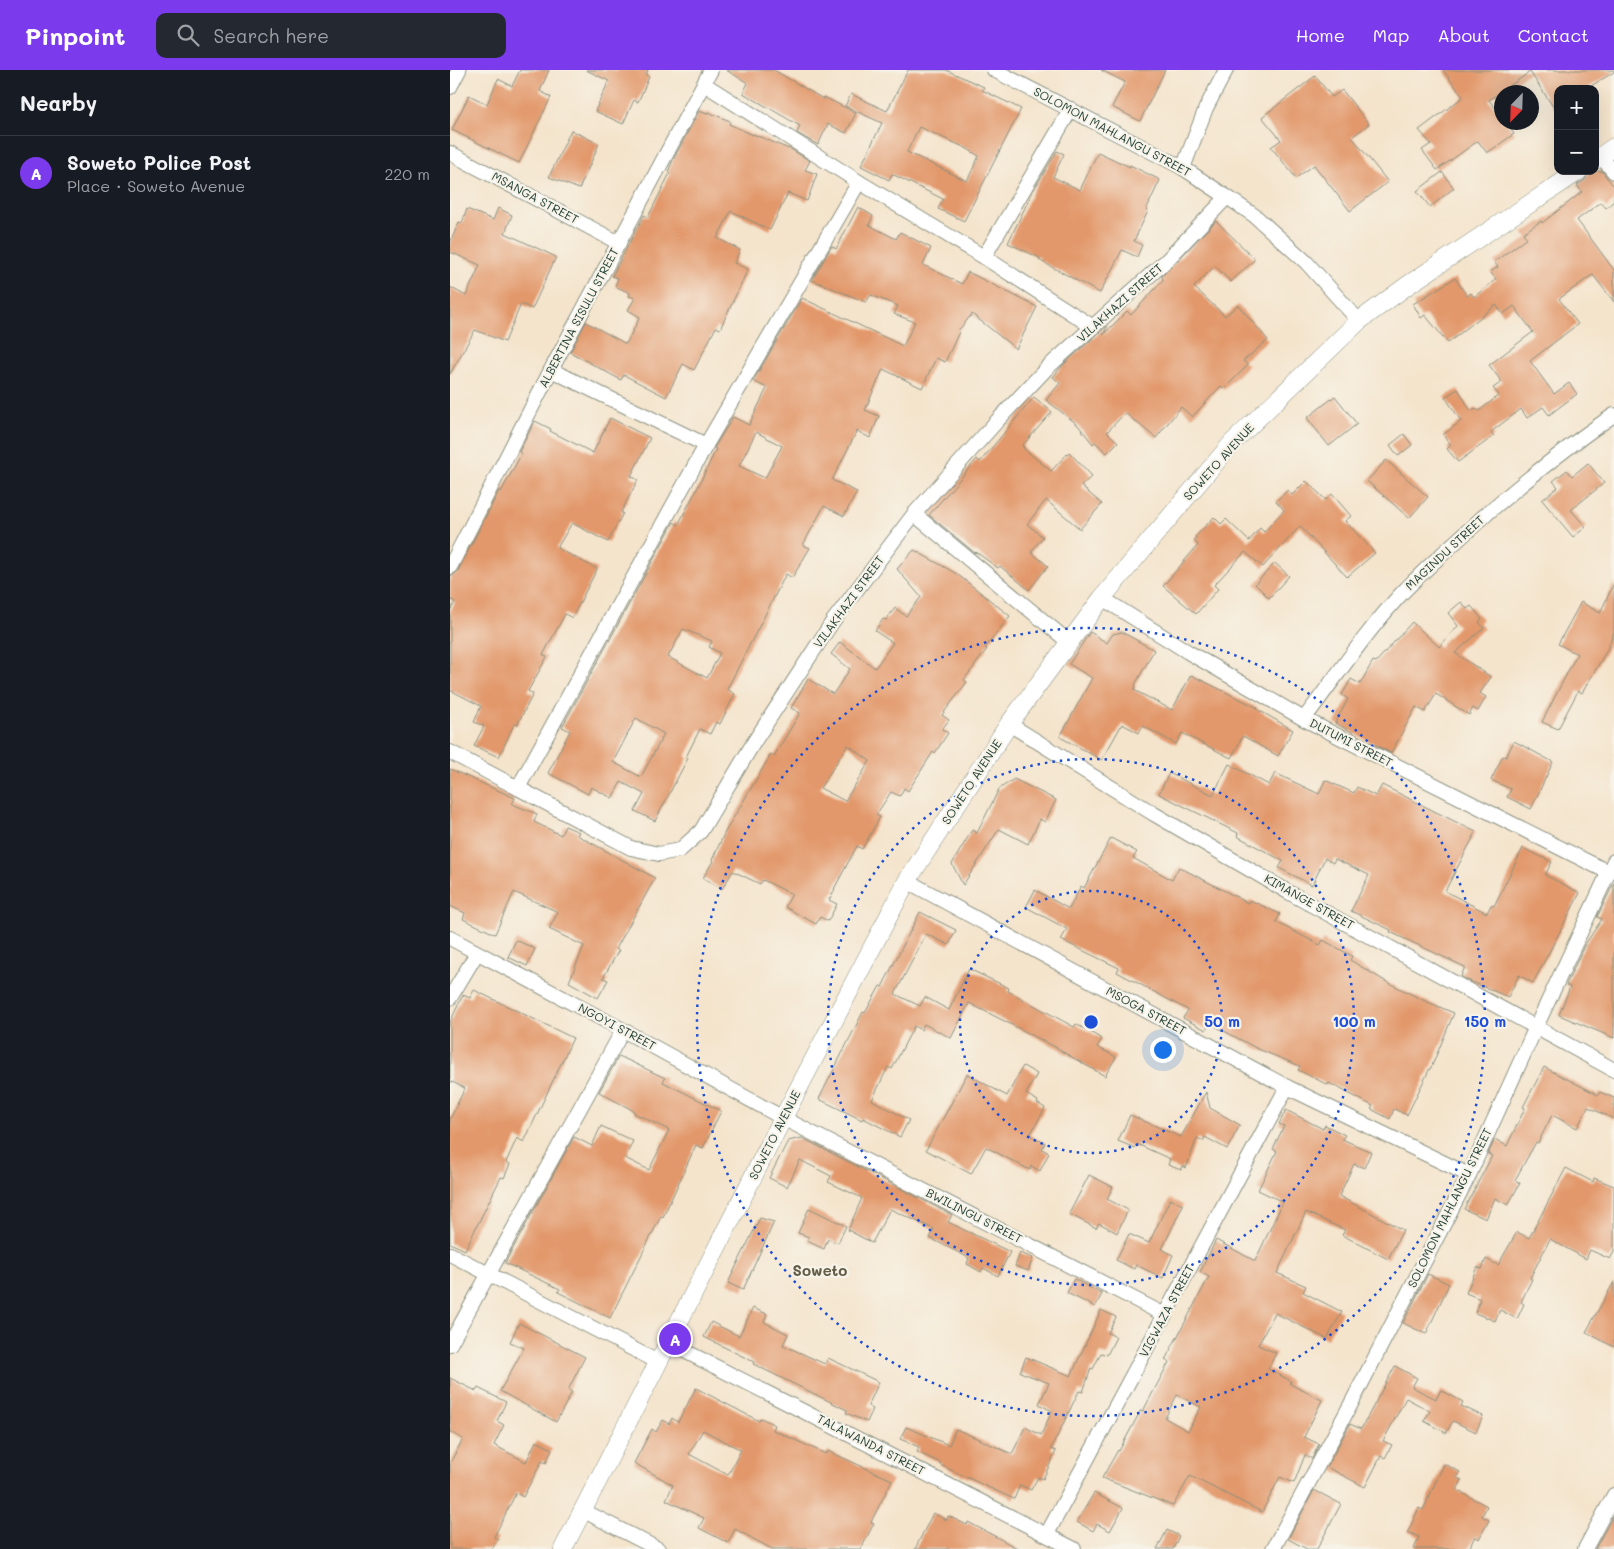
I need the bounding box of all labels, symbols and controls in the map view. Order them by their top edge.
search box [156,13,506,58]
text: Pinpoint [25,20,126,51]
icon: search [174,21,202,49]
text: Search here [214,23,329,48]
text: Home [1296,23,1345,47]
text: Map [1373,23,1409,47]
text: About [1437,23,1490,47]
text: Contact [1518,23,1589,47]
street label: SOLOMON MAHLANGU STREET [1031,83,1194,180]
north arrow [1494,85,1539,130]
map controls [1554,85,1599,175]
button: + [1554,85,1599,130]
text: Nearby [20,89,97,116]
button: − [1554,130,1599,175]
text: Soweto Police Post [67,150,251,175]
text: A [30,163,42,184]
text: 220 m [384,163,430,184]
street label: MSANGA STREET [489,167,582,227]
text: Place · Soweto Avenue [67,175,245,196]
street label: ALBERTINA SISULU STREET [534,245,622,390]
street label: VILAKHAZI STREET [1073,259,1166,345]
street label: SOWETO AVENUE [1179,419,1257,503]
street label: MAGINDU STREET [1401,511,1487,593]
street label: VILAKHAZI STREET [809,552,887,651]
street label: DUTUMI STREET [1307,714,1396,770]
street label: SOWETO AVENUE [938,736,1005,827]
street label: KIMANGE STREET [1262,870,1358,933]
street label: MSOGA STREET [1104,982,1190,1038]
street label: NGOYI STREET [576,999,659,1053]
text: 50 m [1204,1011,1240,1031]
text: 100 m [1332,1011,1376,1031]
text: 150 m [1464,1011,1506,1031]
centre of rings [1082,1013,1100,1031]
your location [1150,1037,1176,1063]
street label: SOWETO AVENUE [745,1087,804,1182]
street label: SOLOMON MAHLANGU STREET [1403,1125,1495,1290]
street label: BWILINGU STREET [924,1184,1026,1246]
district label: Soweto [793,1260,847,1280]
street label: VIGWAZA STREET [1135,1261,1197,1360]
pin: A [659,1320,691,1358]
street label: TALAWANDA STREET [815,1410,928,1478]

